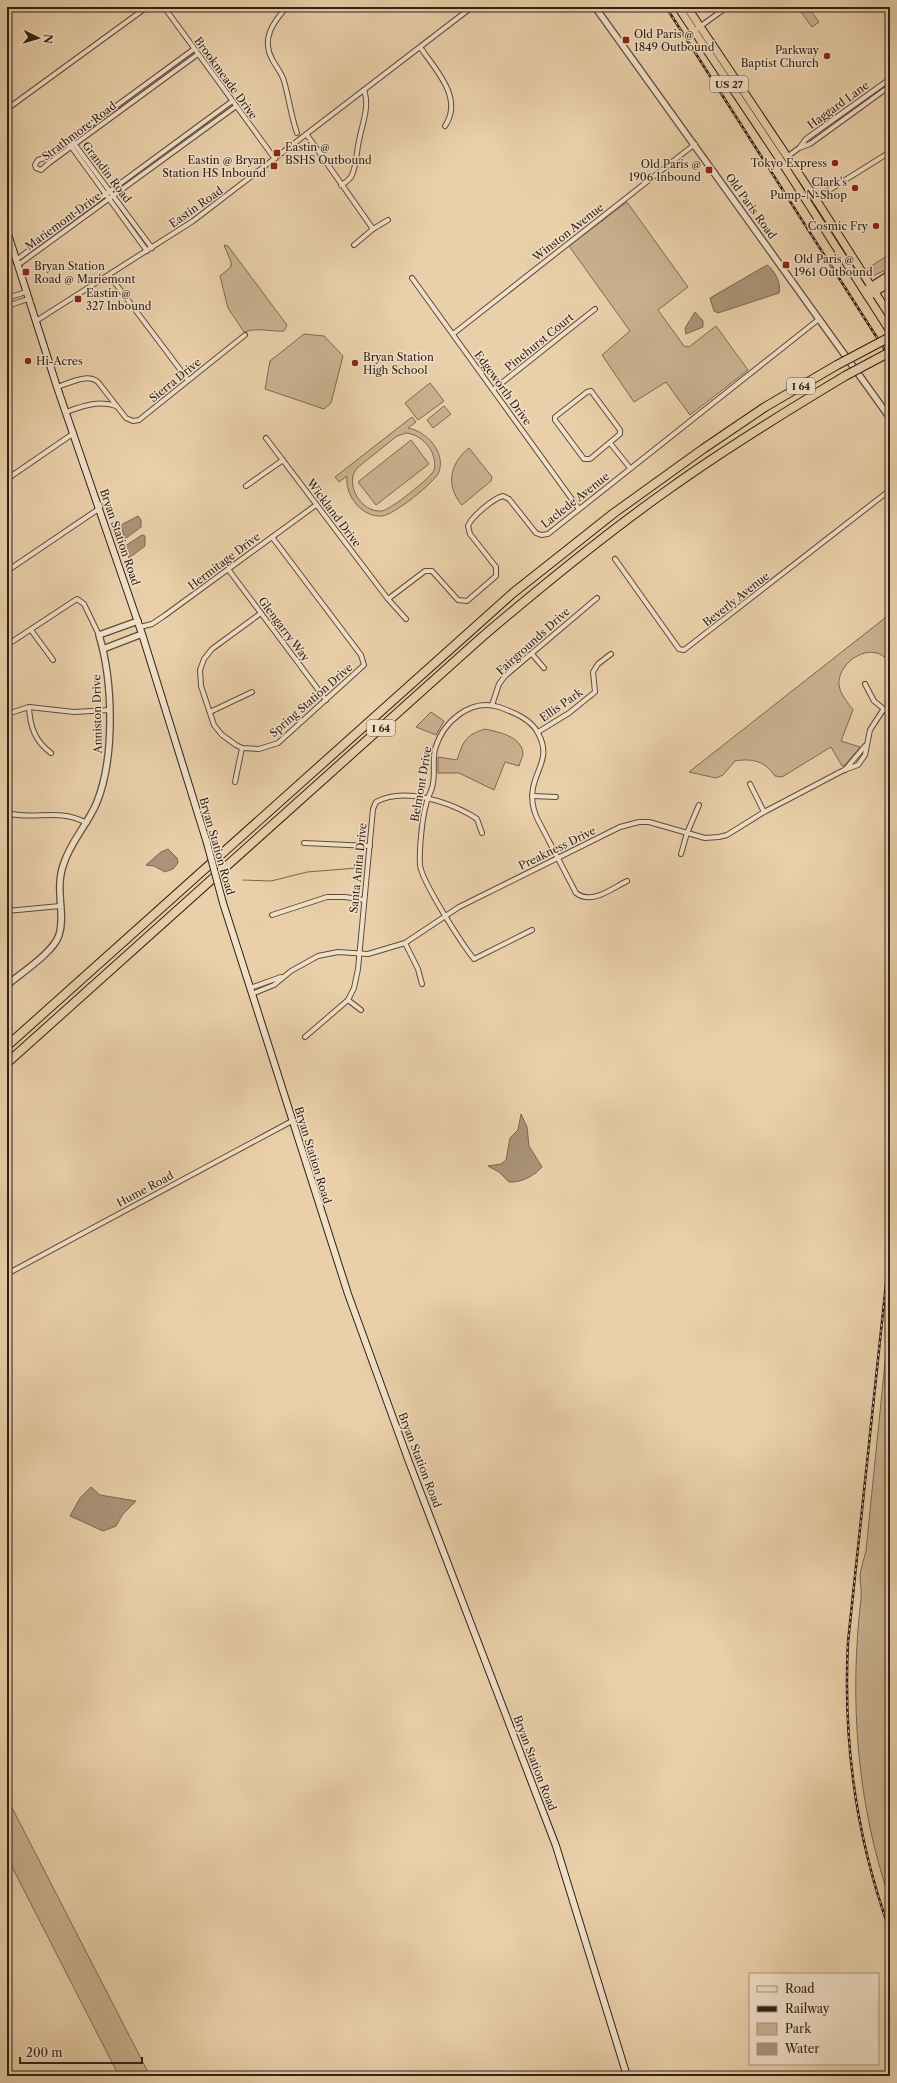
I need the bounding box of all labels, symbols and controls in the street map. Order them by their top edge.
north arrow [18,18,58,58]
place label: Old Paris @ 1849 Outbound [634,27,715,54]
text: N [41,33,55,45]
street label: Brookmeade Drive [191,34,261,122]
marker: Old Paris @ 1849 Outbound [621,35,631,45]
place label: Parkway Baptist Church [741,43,820,70]
marker: Parkway Baptist Church [822,51,832,61]
road number: US 27 [710,76,748,92]
street label: Haggard Lane [804,78,872,132]
street label: Strathmore Road [39,98,119,163]
street label: Grandin Road [79,139,135,206]
place label: Eastin @ BSHS Outbound [285,140,372,167]
marker: Eastin @ BSHS Outbound [272,148,282,158]
place label: Eastin @ Bryan Station HS Inbound [162,153,266,180]
place label: Tokyo Express [750,156,827,170]
place label: Old Paris @ 1906 Inbound [629,157,701,184]
marker: Tokyo Express [830,158,840,168]
marker: Eastin @ Bryan Station HS Inbound [269,161,279,171]
marker: Old Paris @ 1906 Inbound [704,165,714,175]
street label: Old Paris Road [722,170,780,242]
place label: Clark's Pump-N-Shop [770,175,847,202]
street label: Eastin Road [166,183,226,231]
marker: Clark's Pump-N-Shop [850,183,860,193]
street label: Mariemont Drive [22,189,104,253]
street label: Winston Avenue [529,200,606,265]
place label: Cosmic Fry [808,219,869,233]
marker: Cosmic Fry [871,221,881,231]
place label: Old Paris @ 1961 Outbound [794,252,873,279]
place label: Bryan Station Road @ Mariemont [34,259,135,286]
marker: Old Paris @ 1961 Outbound [781,260,791,270]
marker: Bryan Station Road @ Mariemont [21,267,31,277]
place label: Eastin @ 327 Inbound [86,286,152,313]
marker: Eastin @ 327 Inbound [73,294,83,304]
street label: Pinehurst Court [502,310,576,374]
street label: Edgeworth Drive [471,348,535,428]
place label: Bryan Station High School [363,350,434,377]
place label: Hi-Acres [36,354,83,368]
street label: Sierra Drive [146,355,204,405]
marker: Hi-Acres [23,356,33,366]
marker: Bryan Station High School [350,358,360,368]
road number: I 64 [787,378,815,394]
street label: Laclede Avenue [538,469,612,531]
street label: Wickland Drive [303,475,364,550]
street label: Bryan Station Road [97,487,143,587]
street label: Hermitage Drive [185,529,263,593]
street label: Beverly Avenue [700,569,772,629]
street label: Glengarry Way [255,594,313,665]
street label: Fairgrounds Drive [493,604,573,678]
street label: Spring Station Drive [267,660,355,740]
street label: Anniston Drive [89,674,105,755]
street label: Ellis Park [537,685,586,725]
road number: I 64 [367,720,395,736]
street label: Belmont Drive [407,745,435,823]
street label: Bryan Station Road [196,796,238,897]
street label: Santa Anita Drive [346,822,370,914]
street label: Preakness Drive [516,823,598,873]
street label: Bryan Station Road [292,1105,335,1206]
street label: Hume Road [114,1168,176,1210]
street label: Bryan Station Road [395,1410,445,1510]
street label: Bryan Station Road [510,1713,560,1813]
legend [749,1973,879,2065]
text: Road [785,1981,815,1996]
text: Railway [785,2001,830,2016]
text: Park [785,2021,812,2036]
scale bar [20,2039,142,2065]
text: Water [784,2041,819,2056]
text: 200 m [26,2045,63,2060]

